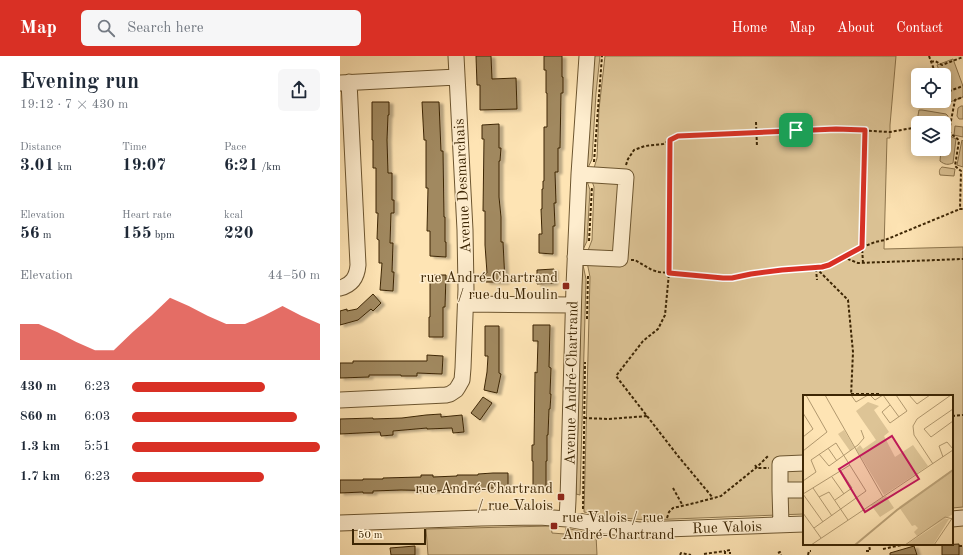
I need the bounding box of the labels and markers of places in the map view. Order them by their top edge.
pin [779,113,813,147]
place label: rue André-Chartrand / rue du Moulin [420,271,558,303]
marker: rue André-Chartrand / rue du Moulin [561,281,571,291]
place label: rue André-Chartrand / rue Valois [415,482,553,514]
marker: rue André-Chartrand / rue Valois [556,492,566,502]
place label: rue Valois / rue André-Chartrand [562,511,675,543]
marker: rue Valois / rue André-Chartrand [549,521,559,531]

